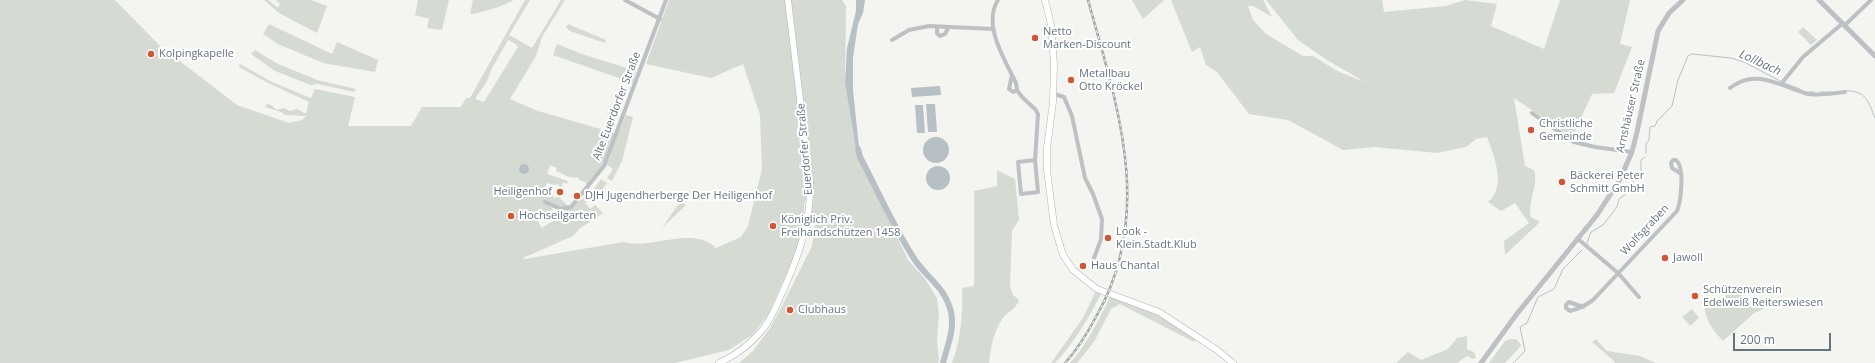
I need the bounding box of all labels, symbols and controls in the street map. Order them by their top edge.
place label: Netto Marken-Discount [1043,25,1131,51]
marker: Netto Marken-Discount [1030,33,1040,43]
place label: Kolpingkapelle [159,47,234,61]
water label: Lollbach [1737,47,1783,79]
marker: Kolpingkapelle [146,49,156,59]
street label: Alte Euerdorfer Straße [590,50,644,162]
street label: Arnshäuser Straße [1614,58,1648,154]
place label: Metallbau Otto Kröckel [1079,67,1143,93]
marker: Metallbau Otto Kröckel [1066,75,1076,85]
street label: Euerdorfer Straße [794,103,816,195]
place label: Christliche Gemeinde [1539,117,1593,143]
marker: Christliche Gemeinde [1526,125,1536,135]
place label: Bäckerei Peter Schmitt GmbH [1570,169,1645,195]
marker: Bäckerei Peter Schmitt GmbH [1557,177,1567,187]
place label: Heiligenhof [493,185,552,199]
marker: Heiligenhof [555,187,565,197]
place label: DJH Jugendherberge Der Heiligenhof [585,189,772,203]
marker: DJH Jugendherberge Der Heiligenhof [572,191,582,201]
street label: Wolfsgraben [1618,202,1672,258]
place label: Hochseilgarten [519,209,596,223]
marker: Hochseilgarten [506,211,516,221]
place label: Königlich Priv. Freihandschützen 1458 [781,213,900,239]
marker: Königlich Priv. Freihandschützen 1458 [768,221,778,231]
place label: Look - Klein.Stadt.Klub [1116,225,1197,251]
marker: Look - Klein.Stadt.Klub [1103,233,1113,243]
place label: Jawoll [1673,251,1703,265]
marker: Jawoll [1660,253,1670,263]
place label: Haus Chantal [1091,259,1159,273]
marker: Haus Chantal [1078,261,1088,271]
place label: Schützenverein Edelweiß Reiterswiesen [1703,283,1823,309]
marker: Schützenverein Edelweiß Reiterswiesen [1690,291,1700,301]
place label: Clubhaus [798,303,846,317]
marker: Clubhaus [785,305,795,315]
scale bar [1735,325,1833,351]
text: 200 m [1740,331,1775,348]

